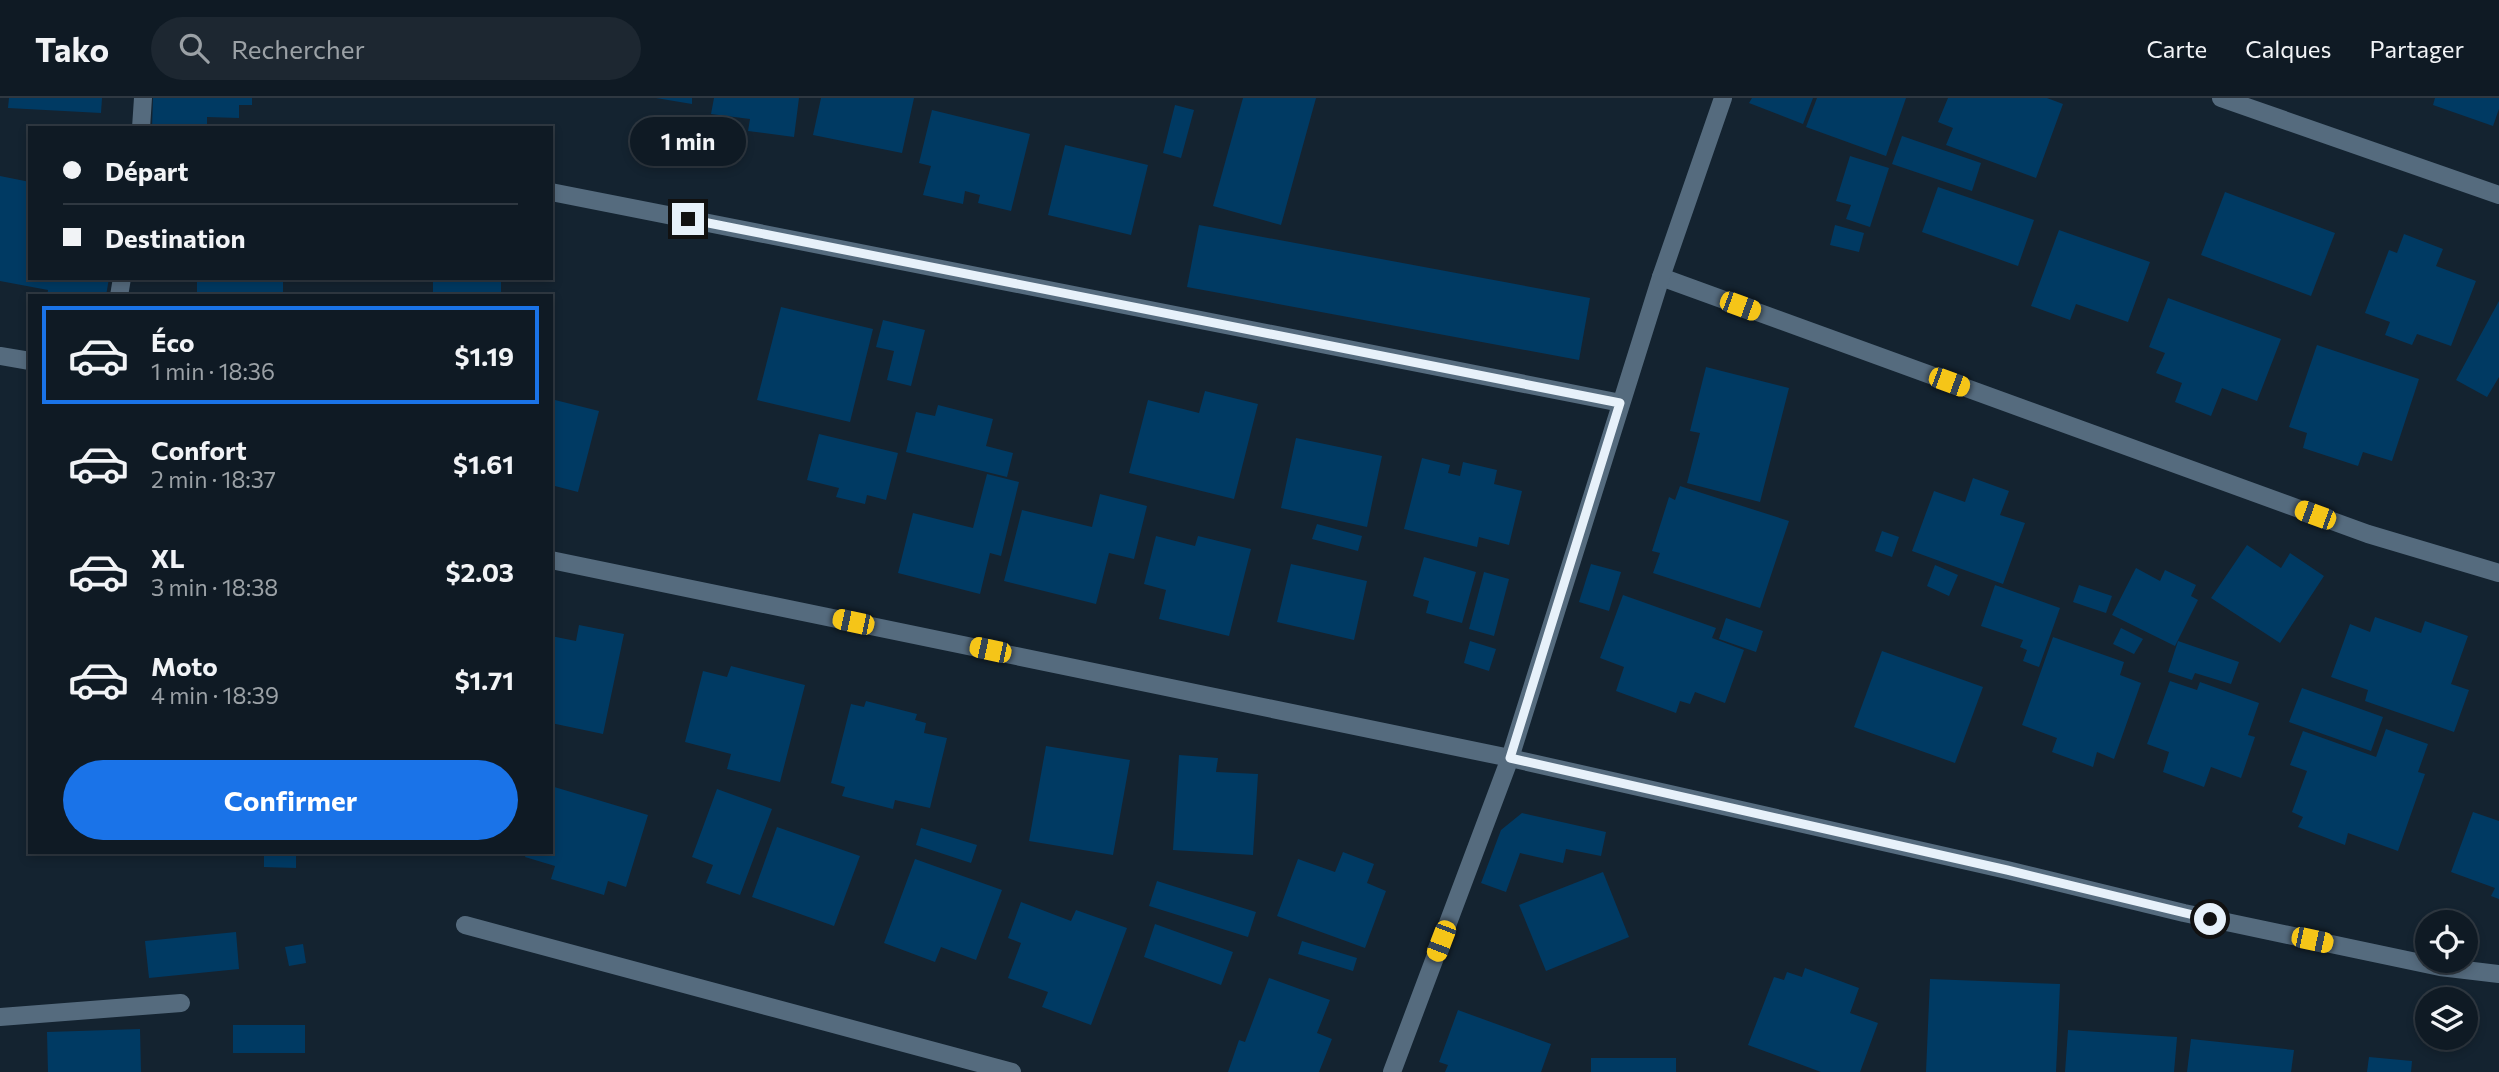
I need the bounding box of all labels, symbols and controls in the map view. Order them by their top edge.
search box [151,17,641,80]
text: Tako [35,28,109,69]
icon: search [175,29,213,67]
text: Rechercher [231,33,365,64]
text: Carte [2146,34,2207,63]
text: Calques [2245,34,2331,63]
text: Partager [2369,34,2464,63]
callout: 1 min [630,117,746,166]
text: 1 min [661,127,715,155]
text: Départ [105,155,189,186]
route end [672,203,704,235]
text: Destination [105,222,246,253]
car [1717,289,1764,323]
icon: car [67,324,130,387]
text: Éco [151,326,195,357]
text: $1.19 [455,340,514,371]
text: 1 min · 18:36 [151,357,275,385]
car [1926,365,1973,399]
icon: car [67,432,130,495]
text: Confort [151,434,247,465]
text: $1.61 [453,448,514,479]
text: 2 min · 18:37 [151,465,276,493]
car [2292,498,2339,532]
icon: car [67,540,130,603]
text: XL [151,542,185,573]
text: $2.03 [445,556,514,587]
text: 3 min · 18:38 [151,573,278,601]
car [831,607,876,637]
car [968,635,1013,665]
icon: car [67,648,130,711]
text: Moto [151,650,218,681]
text: $1.71 [455,664,514,695]
text: 4 min · 18:39 [151,681,279,709]
button: Confirmer [63,760,518,840]
route start [2194,903,2226,935]
map controls [2415,910,2478,1050]
button: locate [2415,910,2478,973]
car [1424,918,1459,964]
car [2290,925,2335,955]
button: layers [2415,987,2478,1050]

